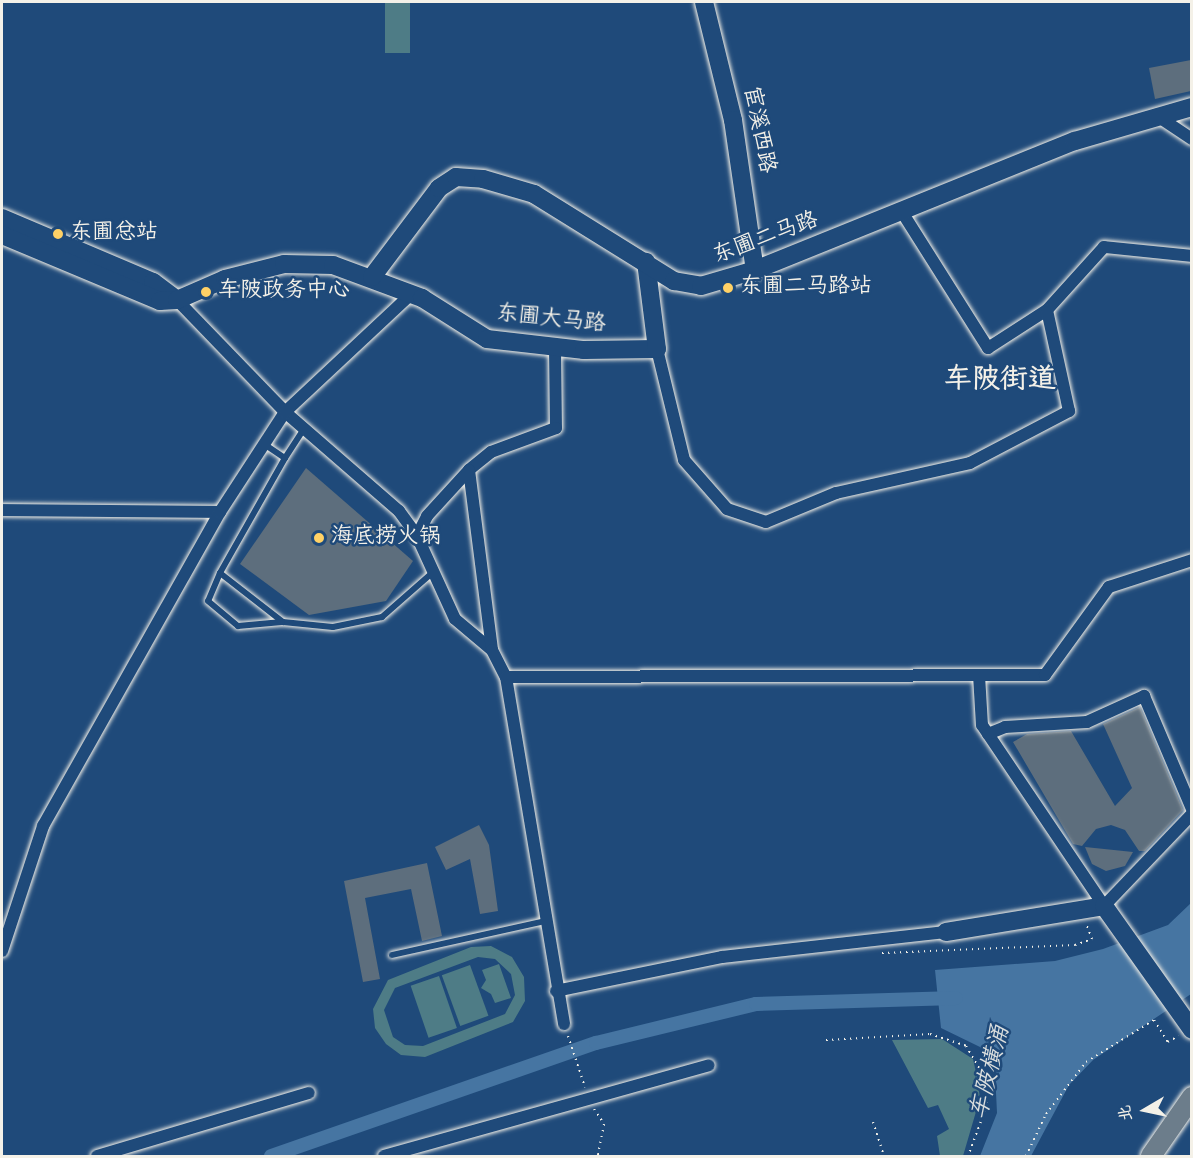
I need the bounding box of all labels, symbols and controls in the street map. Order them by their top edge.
street label: 宦溪西路 [737,84,779,176]
street label: 东圃二马路 [710,208,822,270]
place label: 东圃总站 [70,221,158,247]
marker: 东圃总站 [51,227,65,241]
place label: 东圃二马路站 [740,275,872,301]
place label: 车陂政务中心 [218,279,350,305]
marker: 东圃二马路站 [721,281,735,295]
marker: 车陂政务中心 [199,285,213,299]
street label: 东圃大马路 [495,301,607,339]
district label: 车陂街道 [944,365,1056,399]
place label: 海底捞火锅 [331,525,441,551]
marker: 海底捞火锅 [312,531,326,545]
water label: 车陂横涌 [966,1023,1018,1123]
north arrow [1115,1080,1175,1140]
text: 北 [1114,1103,1139,1123]

